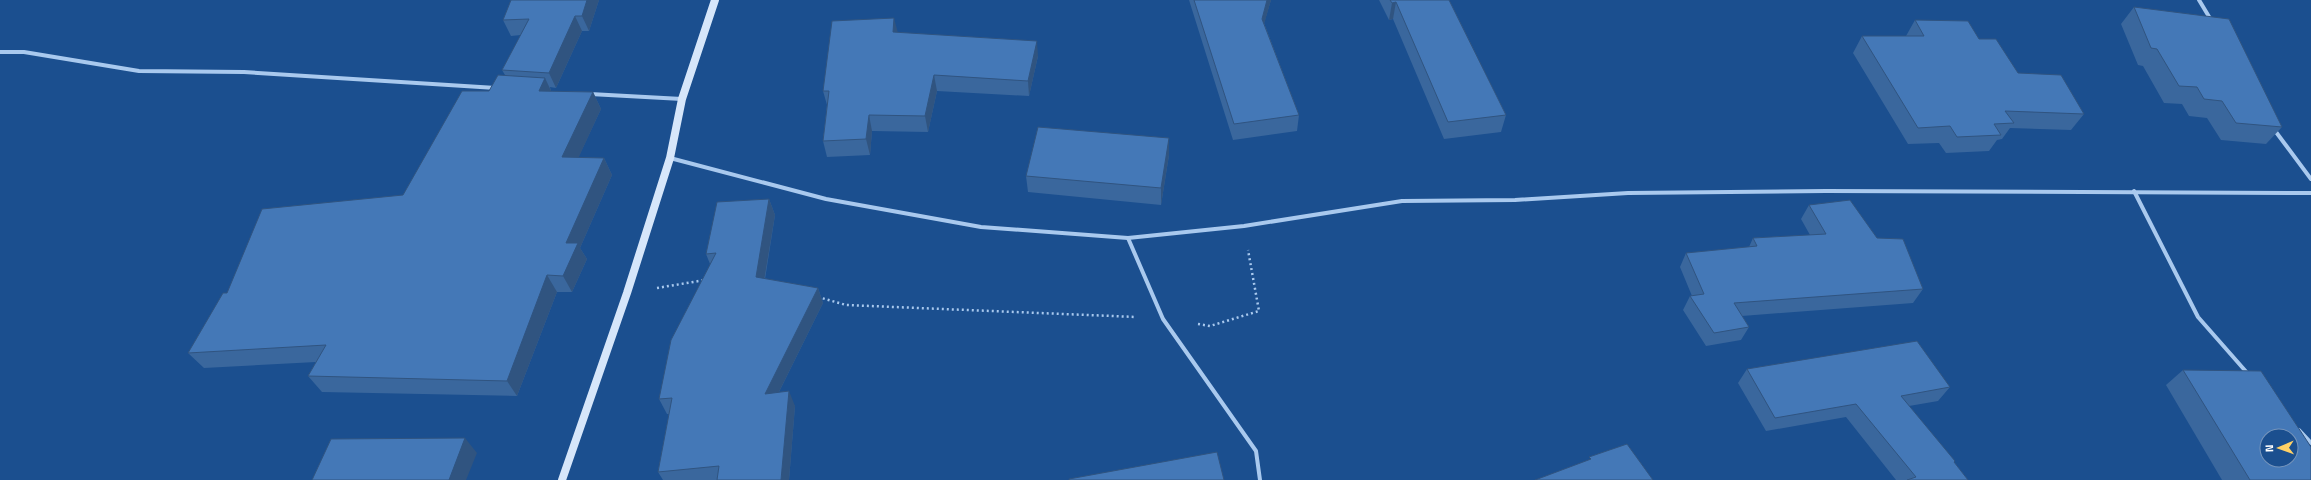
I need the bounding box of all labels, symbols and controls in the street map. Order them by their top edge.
north arrow [2259,428,2299,468]
text: N [2261,444,2277,452]

